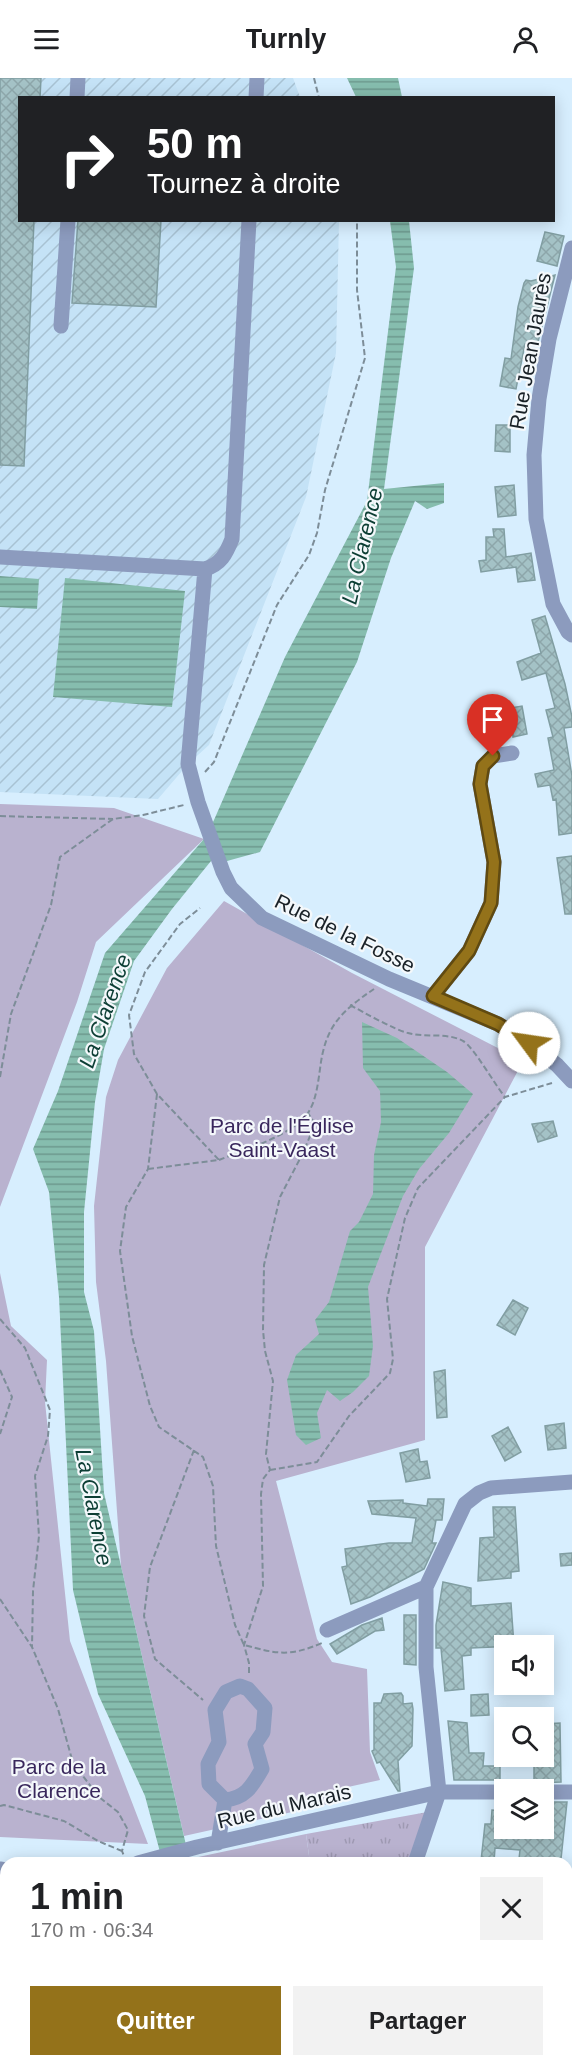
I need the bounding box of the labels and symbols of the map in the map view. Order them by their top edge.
street label: Rue Jean Jaurès [505,271,555,431]
water label: La Clarence [336,485,388,607]
pin [467,694,518,756]
street label: Rue de la Fosse [271,889,419,977]
water label: La Clarence [74,951,136,1071]
position arrow [497,1011,561,1075]
park label: Parc de l'Église Saint-Vaast [210,1114,354,1161]
water label: La Clarence [70,1446,118,1568]
park label: Parc de la Clarence [12,1755,107,1802]
street label: Rue du Marais [215,1779,353,1833]

